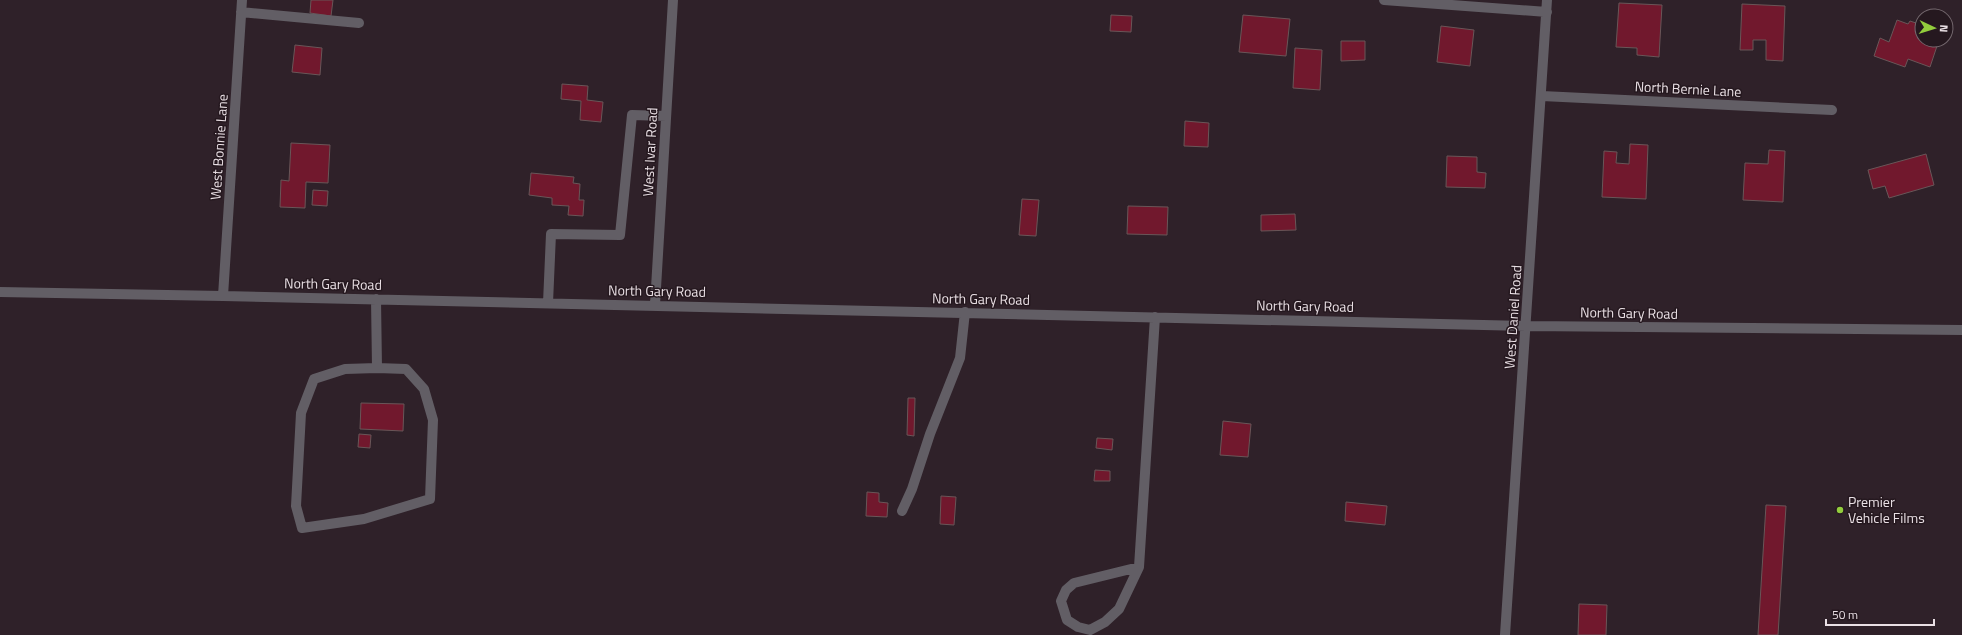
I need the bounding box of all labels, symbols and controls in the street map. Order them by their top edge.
north arrow [1914,8,1954,48]
text: N [1936,24,1952,33]
street label: North Bernie Lane [1634,75,1742,102]
street label: West Bonnie Lane [204,93,233,201]
street label: West Ivar Road [637,107,662,197]
street label: West Daniel Road [1498,264,1527,370]
street label: North Gary Road [284,272,382,295]
street label: North Gary Road [608,279,706,302]
street label: North Gary Road [932,287,1030,310]
street label: North Gary Road [1256,294,1354,317]
street label: North Gary Road [1580,301,1678,324]
place label: Premier Vehicle Films [1848,491,1925,528]
marker: Premier Vehicle Films [1835,505,1845,515]
scale bar [1826,601,1934,627]
text: 50 m [1832,605,1858,624]

